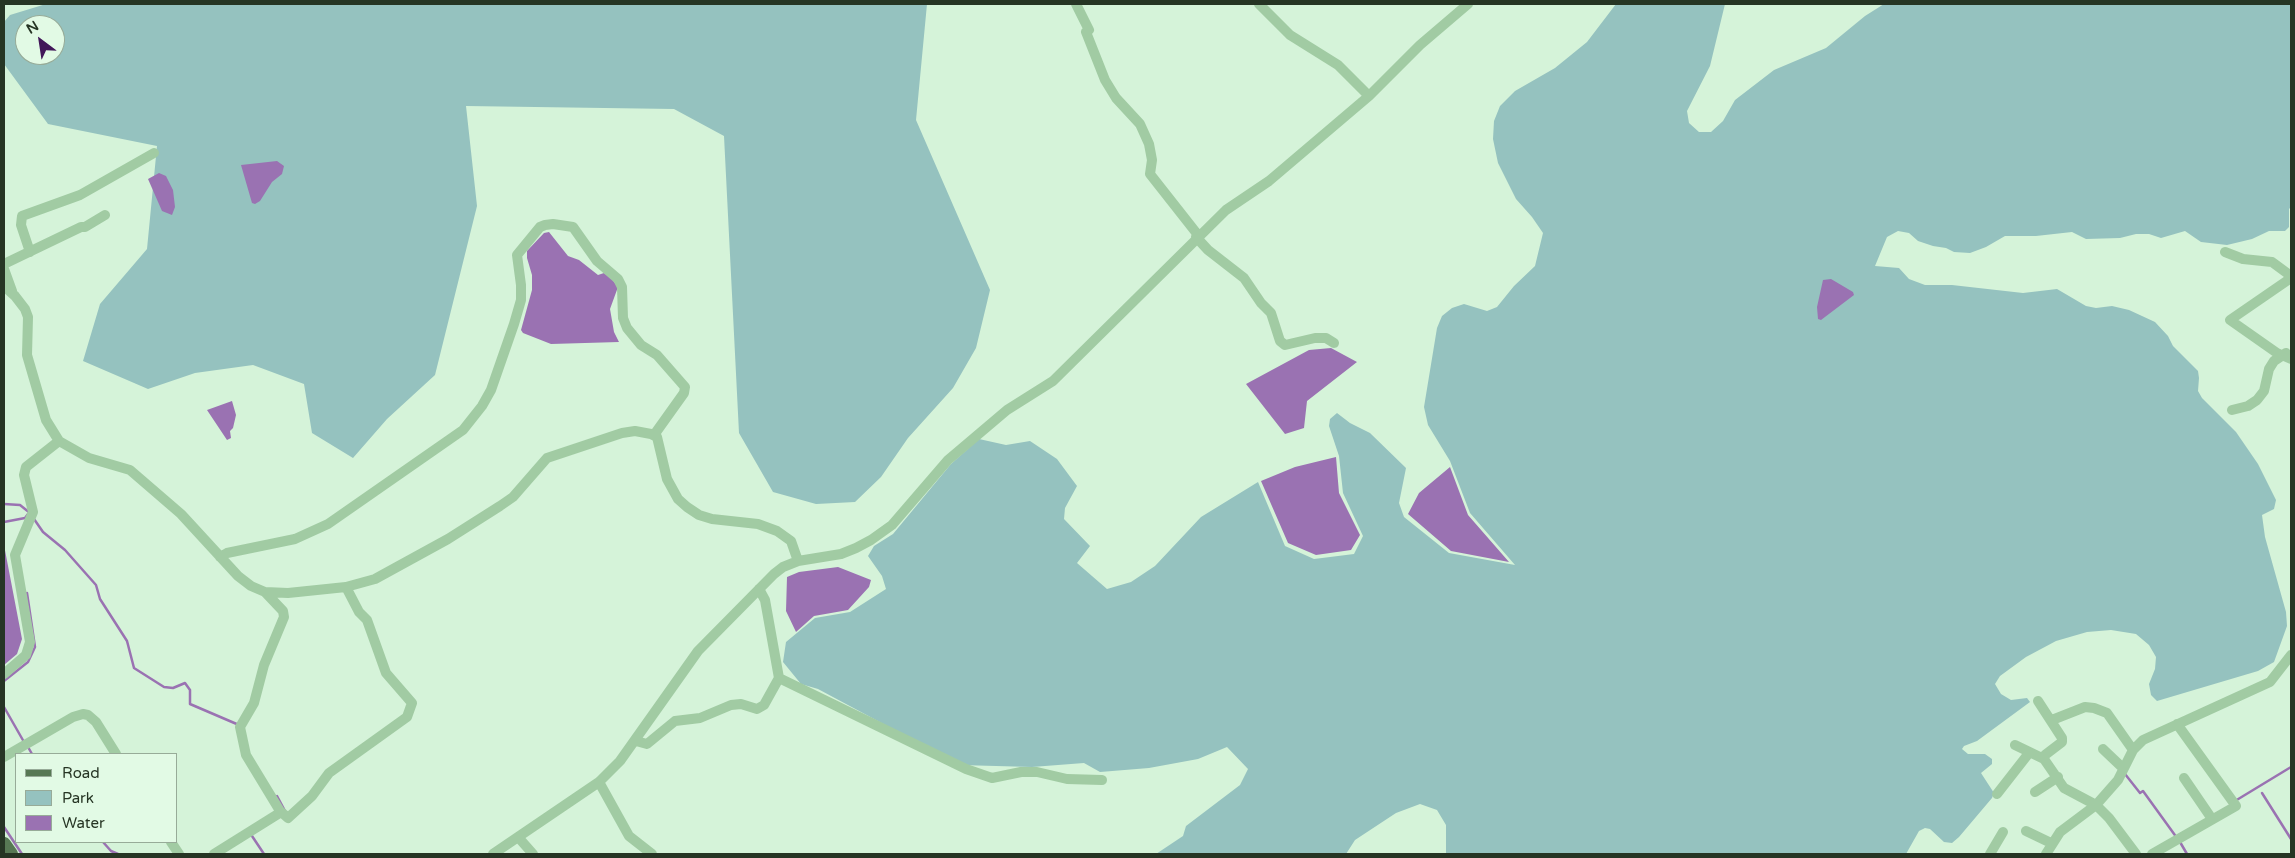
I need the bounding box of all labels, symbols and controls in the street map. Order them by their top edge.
north arrow [15,15,65,65]
text: N [23,17,42,38]
legend [15,753,178,843]
text: Road [62,764,100,782]
text: Park [62,789,94,807]
text: Water [62,814,105,832]

